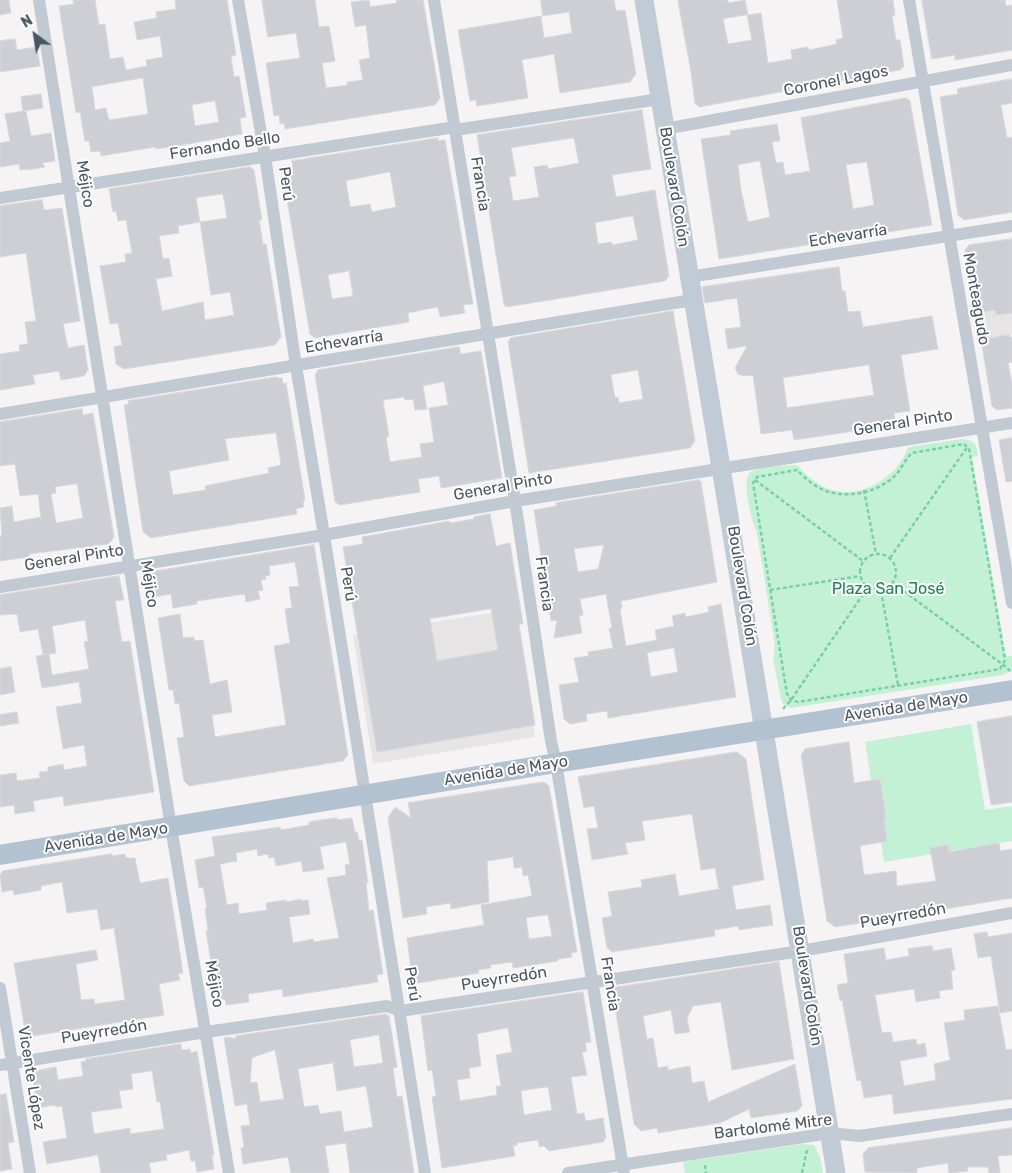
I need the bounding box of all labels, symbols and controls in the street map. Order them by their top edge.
north arrow [10,10,60,60]
text: N [18,12,36,32]
street label: Coronel Lagos [782,61,890,101]
street label: Boulevard Colón [655,126,693,248]
street label: Fernando Bello [168,128,282,164]
street label: Francia [466,155,494,213]
street label: Méjico [72,159,98,209]
street label: Perú [274,165,298,203]
street label: Echevarría [807,220,889,252]
street label: Monteagudo [958,251,994,347]
street label: Echevarría [303,326,385,358]
street label: General Pinto [852,406,954,440]
street label: General Pinto [452,469,554,505]
street label: Boulevard Colón [723,525,761,647]
street label: General Pinto [23,541,125,575]
street label: Francia [531,555,557,613]
street label: Méjico [136,559,162,609]
street label: Perú [336,565,360,603]
park label: Plaza San José [832,579,944,599]
street label: Avenida de Mayo [843,688,969,726]
street label: Avenida de Mayo [443,752,569,790]
street label: Avenida de Mayo [43,819,169,857]
street label: Pueyrredón [859,899,947,933]
street label: Boulevard Colón [788,925,826,1047]
street label: Francia [596,955,624,1013]
street label: Méjico [200,959,228,1009]
street label: Pueyrredón [460,963,548,995]
street label: Perú [400,965,424,1003]
street label: Pueyrredón [60,1016,148,1048]
street label: Vicente López [13,1024,49,1132]
street label: Bartolomé Mitre [713,1110,833,1144]

